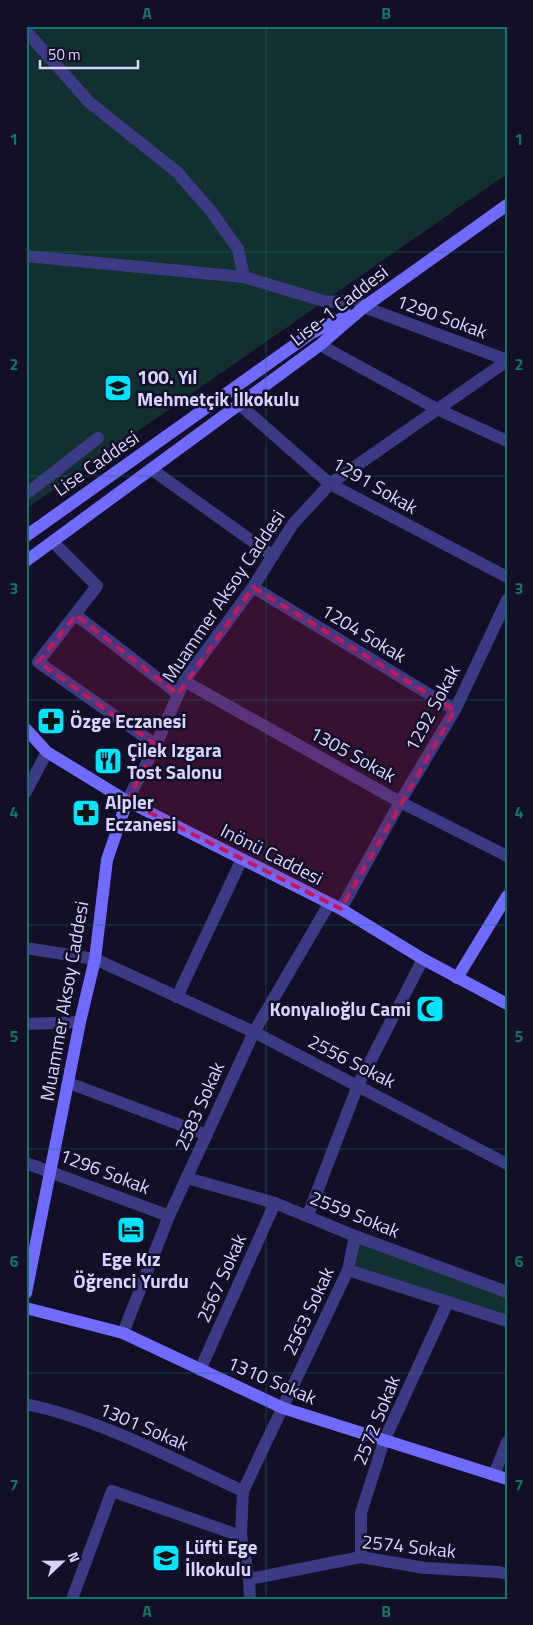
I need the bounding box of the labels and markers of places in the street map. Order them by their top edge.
place label: 100. Yıl Mehmetçik İlkokulu [137,362,300,413]
school or university icon: 100. Yıl Mehmetçik İlkokulu [103,373,133,403]
pharmacy icon: Özge Eczanesi [36,706,66,736]
place label: Özge Eczanesi [70,706,186,735]
place label: Çilek Izgara Tost Salonu [127,735,222,786]
restaurant icon: Çilek Izgara Tost Salonu [93,746,123,776]
place label: Alpler Eczanesi [105,787,176,838]
pharmacy icon: Alpler Eczanesi [71,798,101,828]
place label: Konyalıoğlu Cami [270,994,411,1023]
mosque icon: Konyalıoğlu Cami [415,994,445,1024]
hotel icon: Ege Kız Öğrenci Yurdu [116,1215,146,1245]
place label: Ege Kız Öğrenci Yurdu [73,1244,189,1295]
place label: Lüfti Ege İlkokulu [185,1532,258,1583]
school or university icon: Lüfti Ege İlkokulu [151,1543,181,1573]

